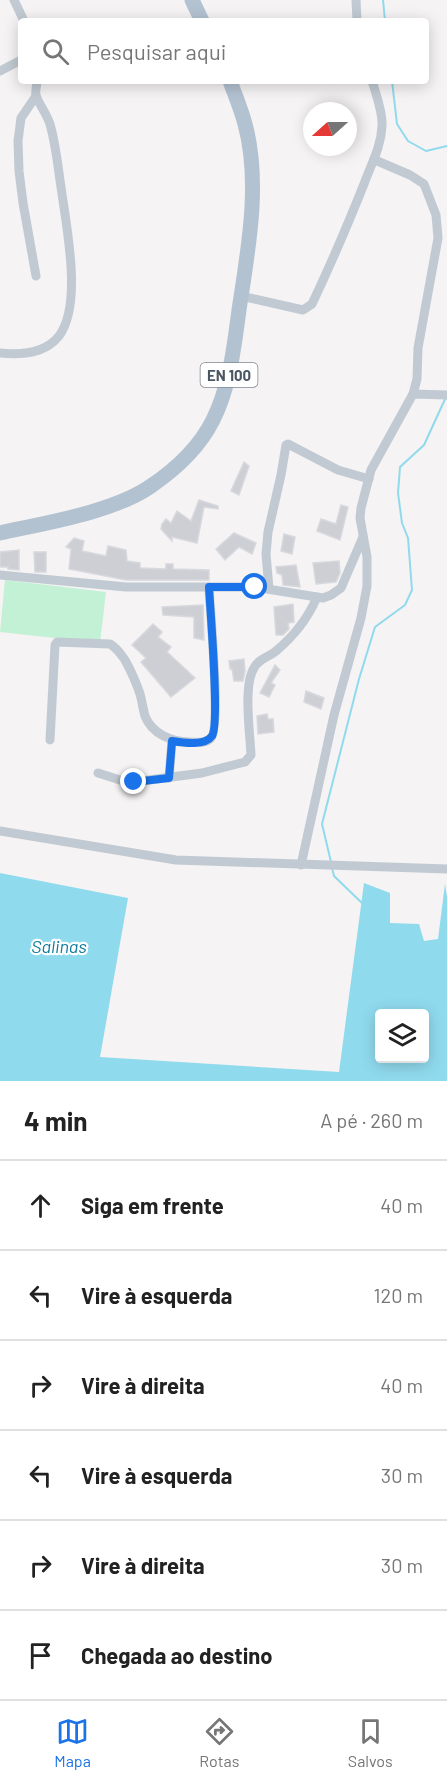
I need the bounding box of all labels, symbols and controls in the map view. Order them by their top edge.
search box [18,18,429,84]
icon: search [39,35,72,68]
text: Pesquisar aqui [87,38,226,64]
north arrow [303,102,357,156]
road number: EN 100 [200,363,258,387]
route start [241,573,267,599]
route end [120,768,146,794]
water label: Salinas [31,935,87,957]
map controls [375,1009,429,1063]
button: layers [375,1009,429,1063]
text: 4 min [24,1105,88,1136]
text: A pé · 260 m [320,1108,423,1132]
icon: ahead [24,1189,57,1222]
text: Siga em frente [81,1192,224,1218]
text: 40 m [380,1193,423,1217]
icon: left [24,1279,57,1312]
text: Vire à esquerda [81,1282,232,1308]
text: 120 m [373,1283,423,1307]
icon: right [24,1369,57,1402]
text: Vire à direita [81,1372,205,1398]
text: 40 m [380,1373,423,1397]
icon: left [24,1459,57,1492]
text: Vire à esquerda [81,1462,232,1488]
text: 30 m [381,1463,423,1487]
icon: right [24,1549,57,1582]
text: Vire à direita [81,1552,205,1578]
text: 30 m [381,1553,423,1577]
icon: arrive [24,1639,57,1672]
text: Chegada ao destino [81,1642,272,1668]
tab: Mapa [54,1715,91,1770]
tab: Rotas [199,1715,239,1770]
tab: Salvos [348,1715,393,1770]

